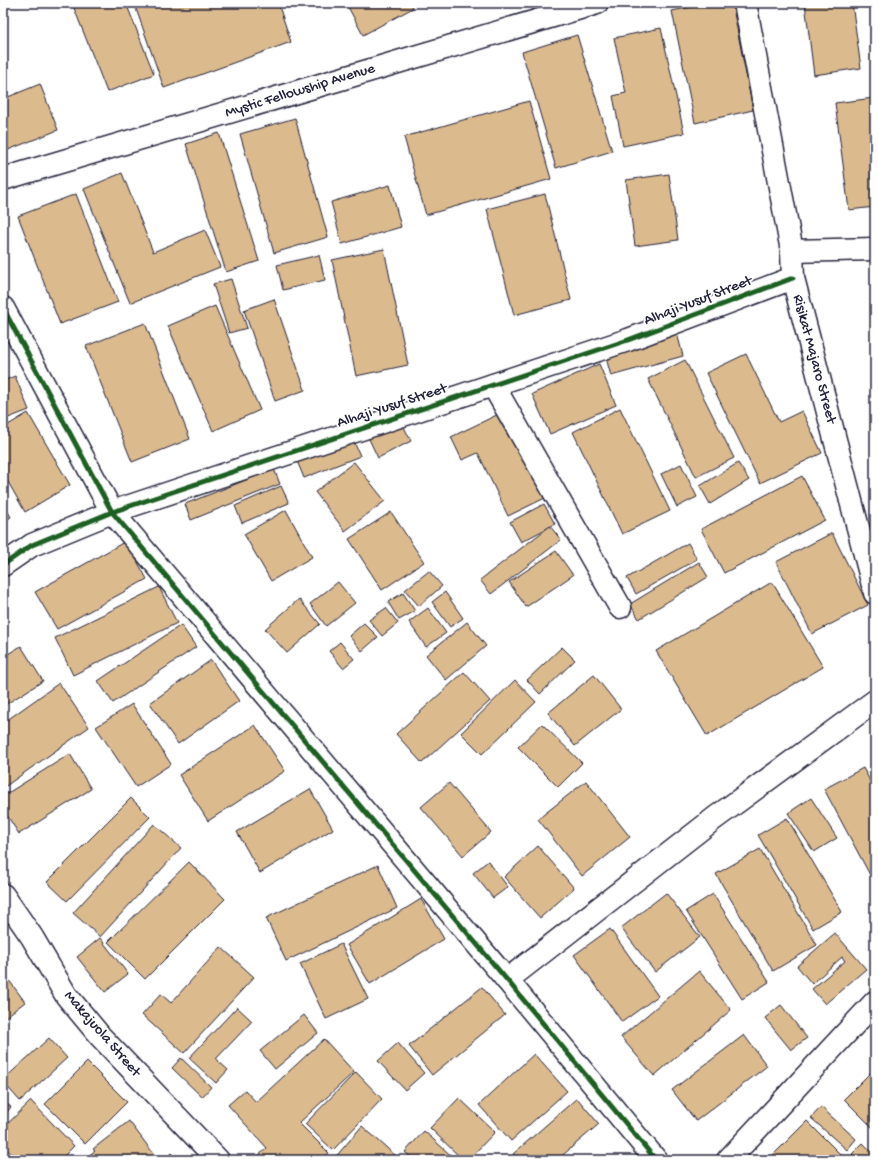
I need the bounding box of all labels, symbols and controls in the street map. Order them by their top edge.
street label: Mystic Fellowship Avenue [223,60,377,122]
street label: Alhaji Yusuf Street [641,271,756,330]
street label: Risikat Majaro Street [788,293,840,427]
street label: Alhaji Yusuf Street [335,379,451,432]
street label: Makajuola Street [60,987,145,1082]

